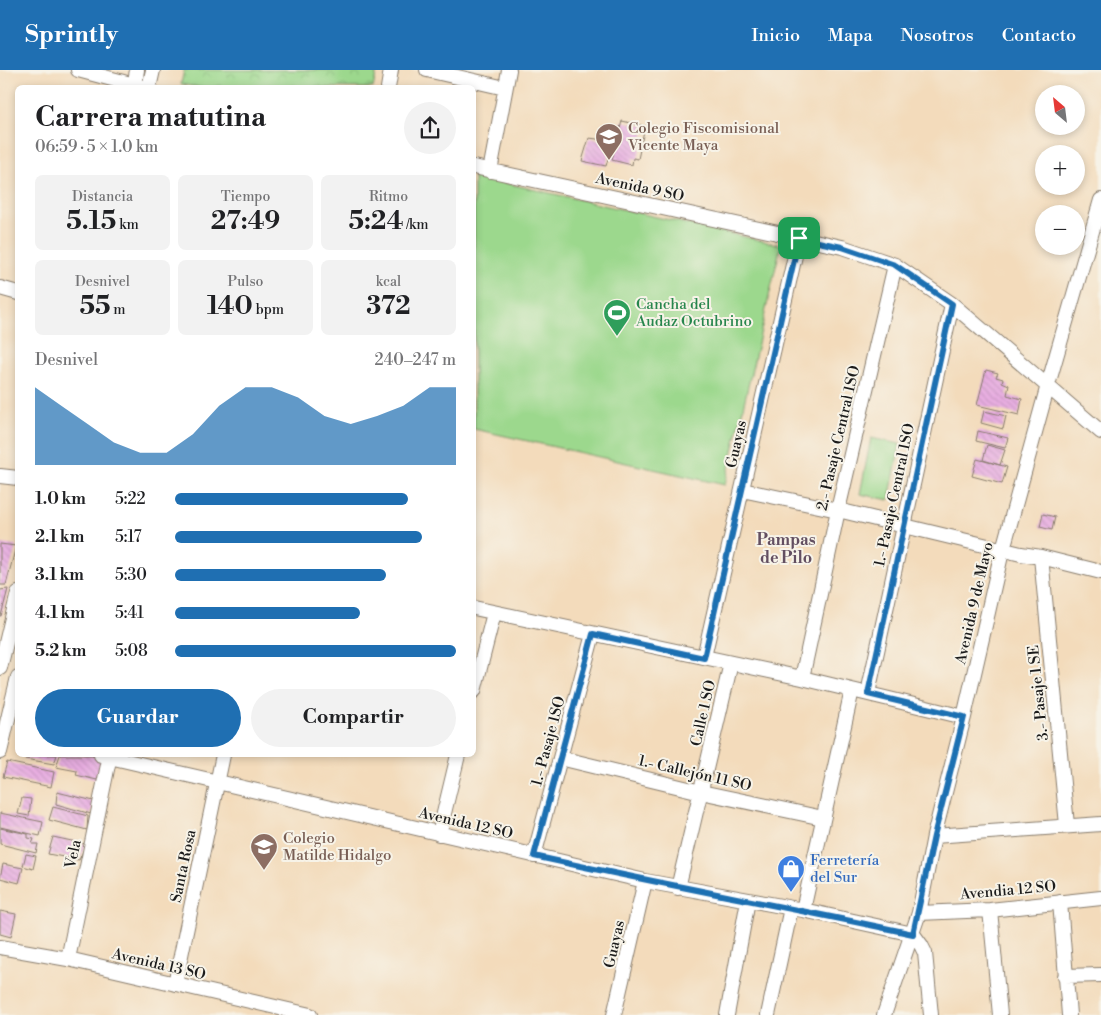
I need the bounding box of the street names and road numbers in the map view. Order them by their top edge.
street label: Avenida 9 SO [593,169,686,206]
street label: 2.- Pasaje Central 1SO [813,364,864,512]
street label: Guayas [722,418,751,470]
street label: 1.- Pasaje Central 1SO [870,421,919,569]
street label: Avenida 9 de Mayo [951,540,998,667]
street label: 3.- Pasaje 1 SE [1024,644,1053,742]
street label: Calle 1 SO [687,678,720,748]
street label: 1.- Pasaje 1SO [527,694,570,788]
street label: 1.- Callejón 11 SO [636,751,754,796]
street label: Avenida 12 SO [416,803,515,844]
street label: Santa Rosa [166,827,201,904]
street label: Vela [61,838,86,871]
street label: Avendia 12 SO [958,877,1057,904]
street label: Guayas [600,918,629,970]
street label: Avenida 13 SO [109,944,208,985]

